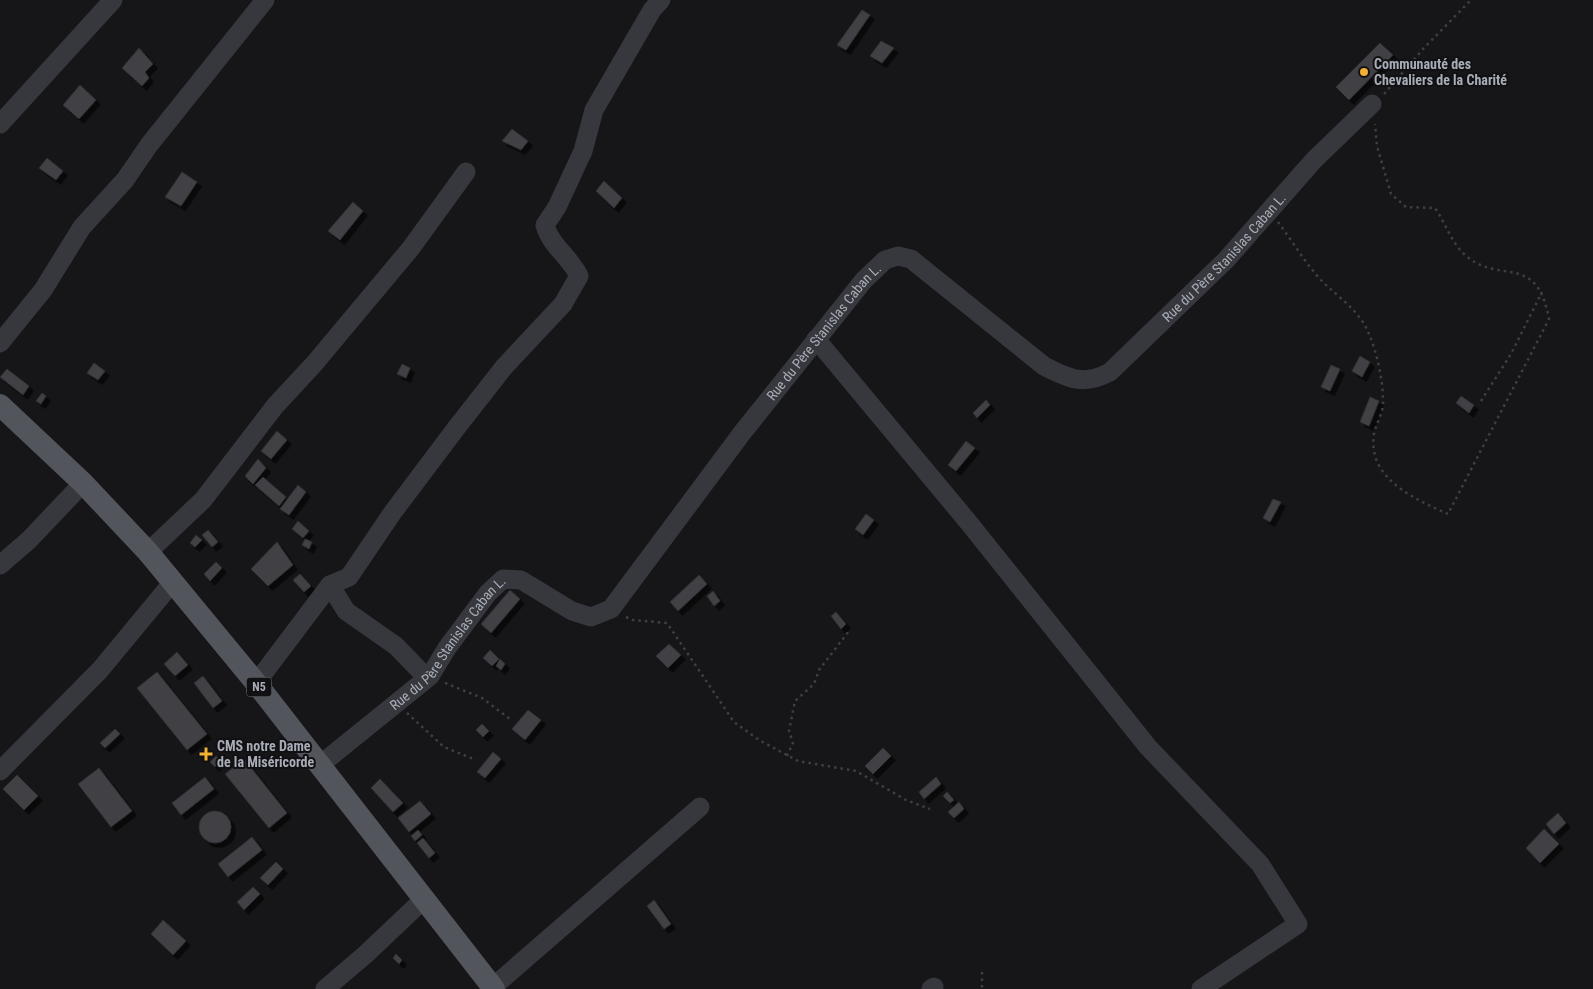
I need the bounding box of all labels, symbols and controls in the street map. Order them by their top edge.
place label: Communauté des Chevaliers de la Charité [1374,56,1507,88]
marker: Communauté des Chevaliers de la Charité [1358,66,1370,78]
street label: Rue du Père Stanislas Caban L. [1159,190,1289,325]
street label: Rue du Père Stanislas Caban L. [763,260,884,403]
street label: Rue du Père Stanislas Caban L. [387,573,509,713]
road number: N5 [246,678,272,696]
place label: CMS notre Dame de la Miséricorde [217,738,314,770]
marker: CMS notre Dame de la Miséricorde [199,747,213,761]

